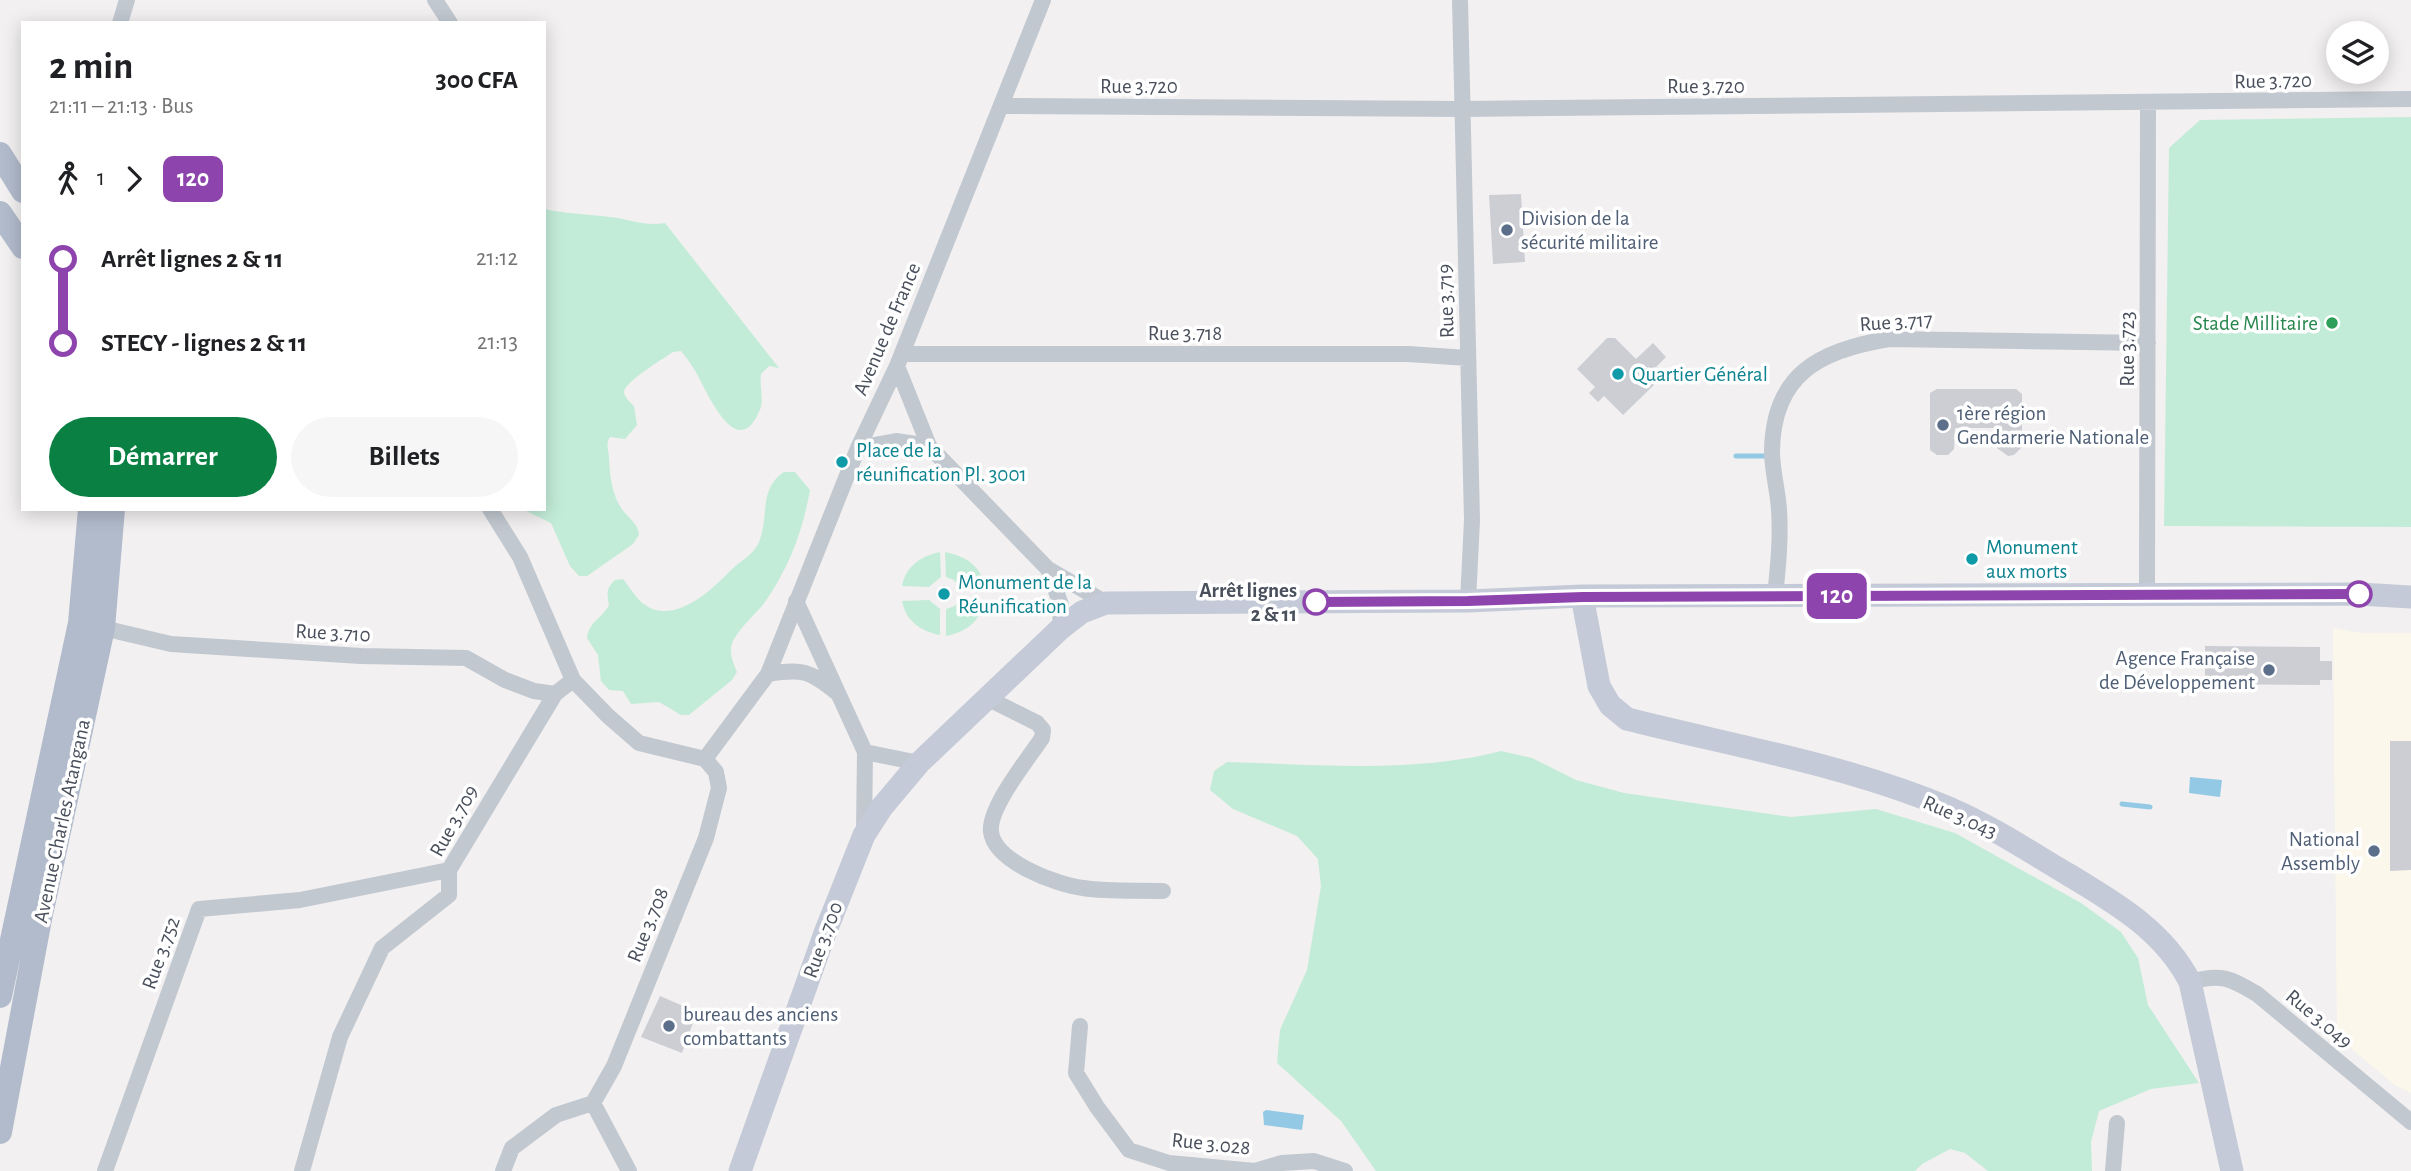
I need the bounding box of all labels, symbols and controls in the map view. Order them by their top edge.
map controls [2326,21,2389,84]
button: layers [2326,21,2389,84]
text: 2 min [49,48,133,86]
text: 300 CFA [436,67,518,93]
street label: Rue 3.720 [2234,70,2312,92]
street label: Rue 3.720 [1100,76,1178,97]
street label: Rue 3.720 [1667,76,1745,97]
text: 21:11 – 21:13 · Bus [49,95,194,118]
icon: walk [49,160,87,198]
icon: forward [115,160,153,198]
text: 1 [97,167,105,190]
text: 120 [177,167,209,191]
place label: Division de la sécurité militaire [1521,208,1659,253]
marker: Division de la sécurité militaire [1499,222,1515,238]
text: Arrêt lignes 2 & 11 [101,246,283,272]
text: 21:12 [476,247,518,270]
street label: Avenue de France [850,260,924,398]
street label: Rue 3.719 [1434,263,1458,339]
street label: Rue 3.717 [1859,309,1934,335]
street label: Rue 3.723 [2117,311,2138,387]
place label: Stade Millitaire [2193,313,2318,334]
marker: Stade Millitaire [2324,315,2340,331]
street label: Rue 3.718 [1148,323,1222,344]
text: STECY - lignes 2 & 11 [101,330,307,356]
text: 21:13 [477,331,518,354]
place label: Quartier Général [1632,364,1768,385]
marker: Quartier Général [1610,366,1626,382]
place label: 1ère région Gendarmerie Nationale [1957,403,2149,448]
button: Démarrer [49,417,277,497]
button: Billets [291,417,518,497]
marker: 1ère région Gendarmerie Nationale [1935,417,1951,433]
place label: Place de la réunification Pl. 3001 [856,440,1027,485]
marker: Place de la réunification Pl. 3001 [834,454,850,470]
place label: Monument aux morts [1986,537,2078,582]
marker: Monument aux morts [1964,551,1980,567]
place label: Monument de la Réunification [958,572,1092,617]
line badge: 120 [1797,573,1877,619]
place label: Arrêt lignes 2 & 11 [1199,580,1297,625]
unlabelled marker [2346,581,2372,607]
text: 120 [1821,584,1853,608]
marker: Monument de la Réunification [936,586,952,602]
marker: Arrêt lignes 2 & 11 [1303,589,1329,615]
street label: Rue 3.710 [295,621,371,645]
place label: Agence Française de Développement [2099,648,2255,693]
marker: Agence Française de Développement [2261,662,2277,678]
street label: Avenue Charles Atangana [30,717,94,925]
street label: Rue 3.709 [426,782,482,860]
street label: Rue 3.043 [1920,791,2000,843]
place label: National Assembly [2281,829,2360,874]
marker: National Assembly [2366,843,2382,859]
street label: Rue 3.708 [624,885,672,965]
street label: Rue 3.700 [800,899,846,981]
street label: Rue 3.752 [138,914,184,992]
street label: Rue 3.049 [2282,985,2356,1053]
place label: bureau des anciens combattants [683,1004,838,1049]
marker: bureau des anciens combattants [661,1018,677,1034]
street label: Rue 3.028 [1171,1129,1251,1159]

